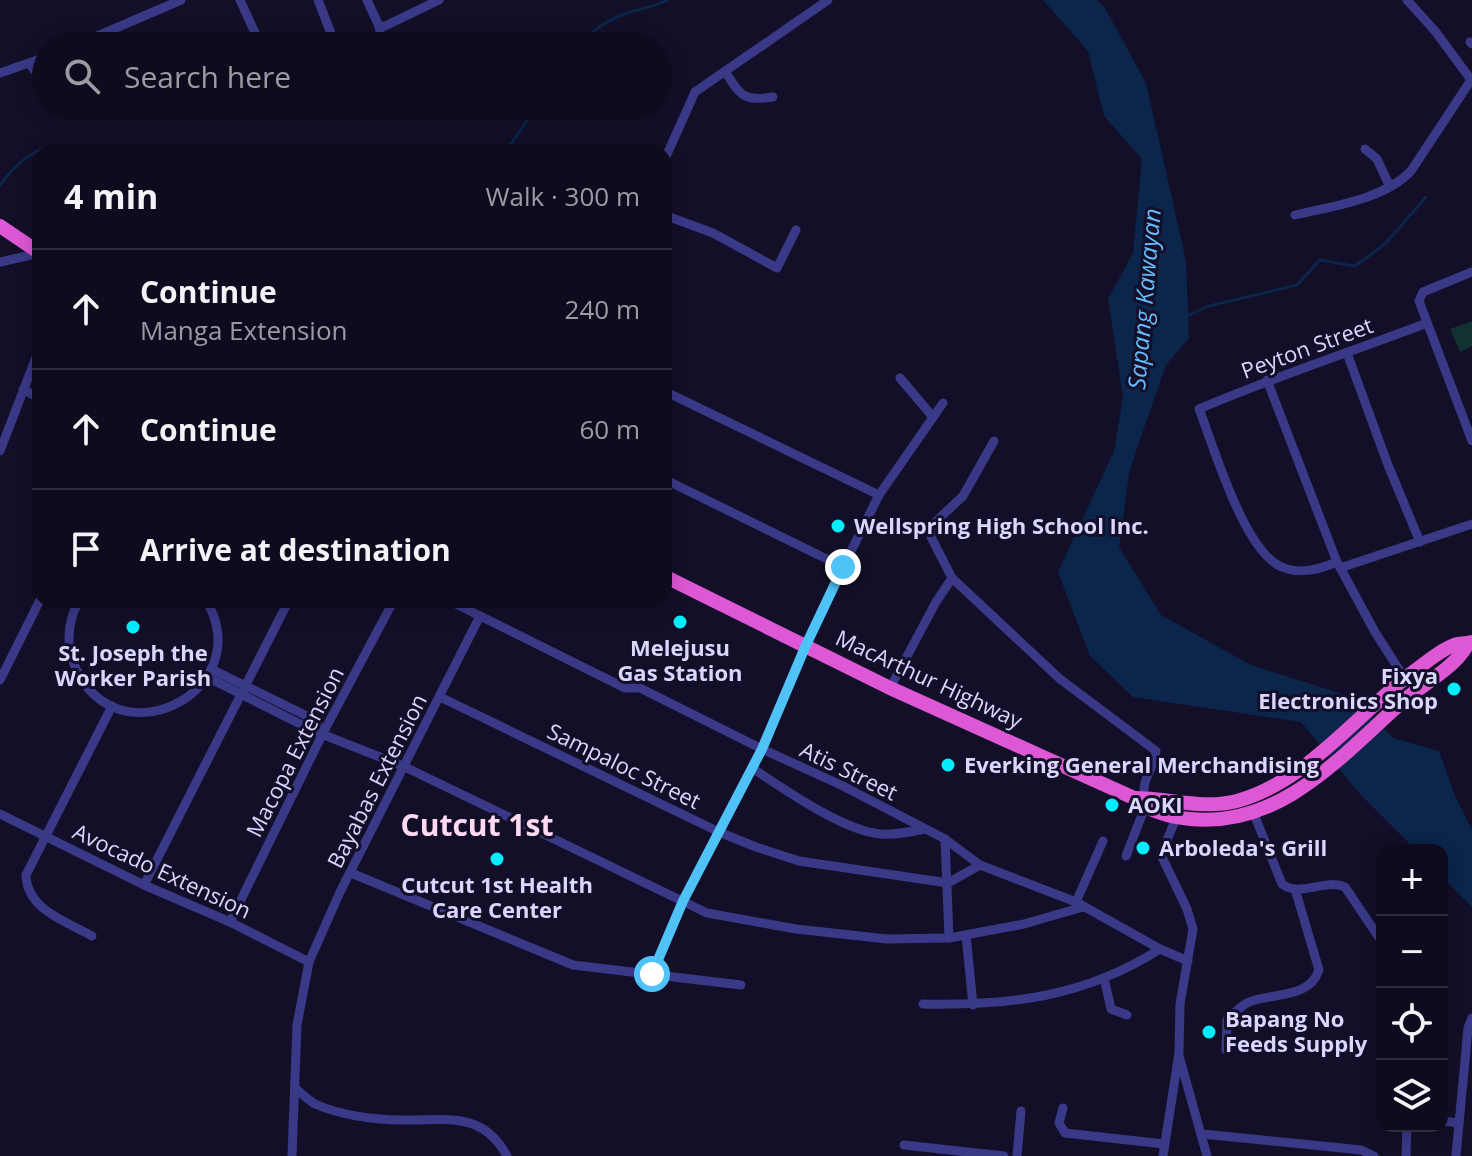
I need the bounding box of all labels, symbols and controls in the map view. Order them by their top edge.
search box [32,32,672,120]
icon: search [60,54,104,98]
text: Search here [124,56,291,97]
text: 4 min [64,173,158,219]
text: Walk · 300 m [486,178,640,214]
water label: Sapang Kawayan [1119,207,1168,391]
text: Continue [140,271,277,312]
icon: ahead [64,287,108,331]
text: 240 m [565,291,640,327]
street label: Peyton Street [1237,309,1377,385]
text: Manga Extension [140,312,348,348]
icon: ahead [64,407,108,451]
text: Continue [140,409,277,450]
text: 60 m [579,411,640,447]
place label: Wellspring High School Inc. [854,510,1149,540]
marker: Wellspring High School Inc. [829,517,847,535]
icon: arrive [64,527,108,571]
text: Arrive at destination [140,529,451,570]
route end [825,549,861,585]
marker: Melejusu Gas Station [671,613,689,631]
marker: St. Joseph the Worker Parish [124,618,142,636]
street label: MacArthur Highway [831,622,1028,735]
place label: Melejusu Gas Station [617,632,743,687]
place label: St. Joseph the Worker Parish [55,637,211,692]
place label: Fixya Electronics Shop [1258,660,1438,715]
street label: Macopa Extension [238,661,350,842]
marker: Fixya Electronics Shop [1445,680,1463,698]
street label: Bayabas Extension [319,688,433,873]
street label: Sampaloc Street [543,715,706,815]
street label: Atis Street [796,734,903,807]
place label: Everking General Merchandising [964,749,1320,779]
marker: Everking General Merchandising [939,756,957,774]
place label: AOKI [1128,789,1183,819]
marker: AOKI [1103,796,1121,814]
district label: Cutcut 1st [401,804,553,845]
street label: Avocado Extension [68,816,256,925]
place label: Arboleda's Grill [1159,832,1327,862]
marker: Arboleda's Grill [1134,839,1152,857]
map controls [1376,844,1448,1132]
button: + [1376,844,1448,916]
marker: Cutcut 1st Health Care Center [488,850,506,868]
place label: Cutcut 1st Health Care Center [401,869,593,924]
button: − [1376,916,1448,988]
route start [634,956,670,992]
button: locate [1376,988,1448,1060]
place label: Bapang No Feeds Supply [1225,1003,1368,1058]
marker: Bapang No Feeds Supply [1200,1023,1218,1041]
button: layers [1376,1060,1448,1132]

